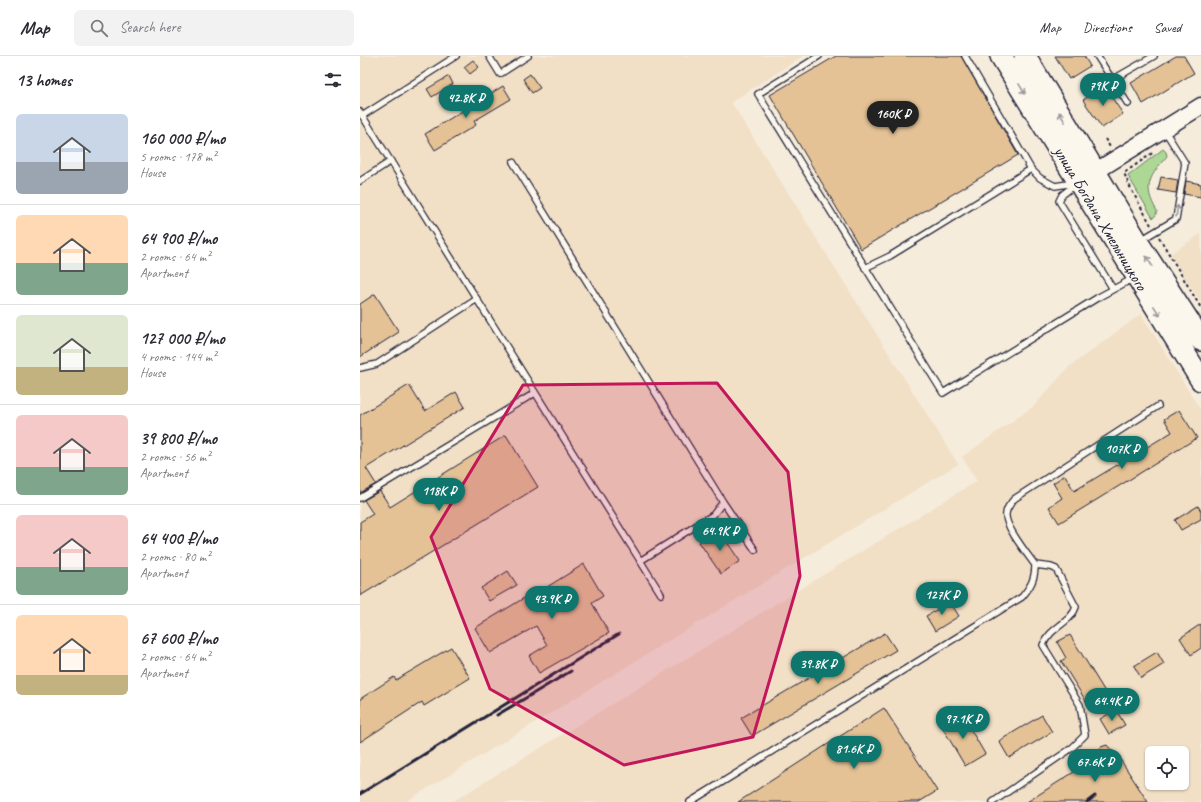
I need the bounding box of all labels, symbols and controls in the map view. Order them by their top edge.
search box [74,10,354,46]
text: Map [20,16,50,40]
icon: search [88,17,110,39]
text: Search here [120,18,181,37]
text: Map [1040,19,1061,36]
text: Directions [1083,19,1132,36]
text: Saved [1154,19,1181,36]
icon: filters [322,69,344,91]
text: 13 homes [16,70,72,91]
pin: 79K ₽ [1075,73,1131,107]
text: 79K ₽ [1089,78,1117,94]
one-way arrow [1018,83,1026,95]
pin: 42.8K ₽ [429,85,503,119]
text: 42.8K ₽ [448,90,484,106]
pin: 160K ₽ [860,101,926,135]
text: 160K ₽ [876,106,910,122]
one-way arrow [1057,111,1065,123]
text: 160 000 ₽/mo [140,128,225,149]
icon: home [48,130,96,178]
street label: улица Богдана Хмельницкого [1049,141,1152,295]
text: 5 rooms · 178 m² [140,149,216,165]
text: House [140,165,165,181]
one-way arrow [1173,205,1181,218]
text: 64 900 ₽/mo [140,228,217,249]
icon: home [48,231,96,279]
text: 2 rooms · 64 m² [140,249,210,265]
one-way arrow [1145,255,1153,266]
text: Apartment [140,265,188,281]
one-way arrow [1154,305,1162,317]
text: 127 000 ₽/mo [140,328,225,349]
icon: home [48,331,96,379]
text: 4 rooms · 144 m² [140,349,216,365]
text: House [140,365,165,381]
text: 39 800 ₽/mo [140,428,217,449]
icon: home [48,431,96,479]
pin: 107K ₽ [1089,436,1155,470]
text: 107K ₽ [1105,441,1139,457]
text: 2 rooms · 56 m² [140,449,210,465]
text: Apartment [140,465,188,481]
pin: 118K ₽ [406,478,472,512]
text: 118K ₽ [422,483,456,499]
pin: 64.9K ₽ [683,518,757,552]
text: 64.9K ₽ [702,523,738,539]
text: 64 400 ₽/mo [140,528,217,549]
icon: home [48,531,96,579]
text: 2 rooms · 80 m² [140,549,210,565]
text: Apartment [140,565,188,581]
pin: 127K ₽ [909,582,975,616]
pin: 43.9K ₽ [515,586,589,620]
text: 127K ₽ [925,587,959,603]
text: 43.9K ₽ [534,591,570,607]
text: 67 600 ₽/mo [140,628,218,649]
icon: home [48,631,96,679]
text: 2 rooms · 64 m² [140,649,210,665]
pin: 39.8K ₽ [781,651,855,685]
text: 39.8K ₽ [800,656,836,672]
text: Apartment [140,665,188,681]
pin: 64.4K ₽ [1075,688,1149,722]
text: 64.4K ₽ [1094,693,1130,709]
pin: 97.1K ₽ [926,706,1000,740]
text: 97.1K ₽ [945,711,981,727]
pin: 81.6K ₽ [817,736,891,770]
text: 81.6K ₽ [836,741,872,757]
map controls [1145,746,1189,790]
button: locate [1145,746,1189,790]
pin: 67.6K ₽ [1058,749,1132,783]
text: 67.6K ₽ [1076,754,1114,770]

